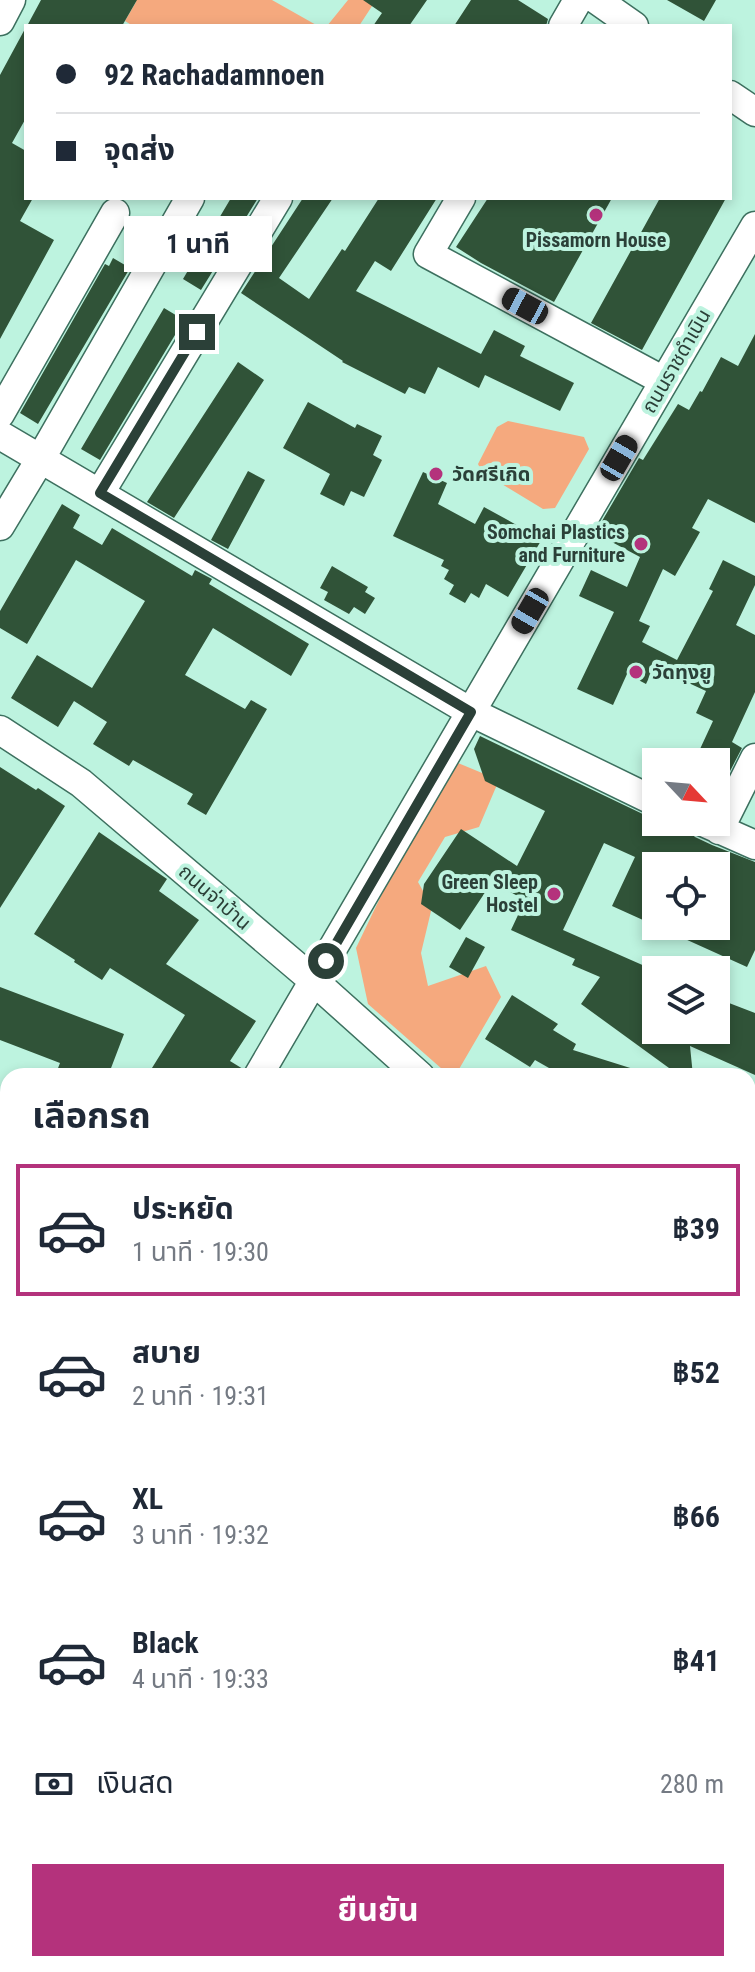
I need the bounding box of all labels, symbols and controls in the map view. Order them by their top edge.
text: 92 Rachadamnoen [104,57,325,92]
text: จุดส่ง [104,132,175,167]
marker: Pissamorn House [587,206,605,224]
callout: 1 นาที [123,216,271,272]
place label: Pissamorn House [526,228,666,252]
text: 1 นาที [166,229,230,259]
car [498,284,552,328]
street label: ถนนราชดำเนิน [637,305,715,417]
route end [179,314,215,350]
car [597,431,641,485]
place label: วัดศรีเกิด [452,462,530,486]
marker: วัดศรีเกิด [427,465,445,483]
place label: Somchai Plastics and Furniture [487,520,625,567]
marker: Somchai Plastics and Furniture [632,535,650,553]
car [508,584,552,638]
place label: วัดทุงยู [652,660,712,684]
marker: วัดทุงยู [627,663,645,681]
north arrow [642,748,730,836]
map controls [642,748,730,1044]
button: locate [642,852,730,940]
street label: ถนนจ่าบ้าน [174,859,256,935]
place label: Green Sleep Hostel [441,870,538,917]
marker: Green Sleep Hostel [545,885,563,903]
route start [308,943,344,979]
button: layers [642,956,730,1044]
text: เลือกรถ [32,1095,151,1137]
text: ประหยัด [132,1191,234,1226]
icon: car [36,1194,108,1266]
text: ฿39 [672,1211,720,1246]
text: 1 นาที · 19:30 [132,1237,269,1267]
text: สบาย [132,1335,201,1370]
icon: car [36,1338,108,1410]
text: ฿52 [672,1355,720,1390]
text: 2 นาที · 19:31 [132,1381,269,1411]
text: XL [132,1481,163,1516]
icon: car [36,1482,108,1554]
text: ฿66 [672,1499,720,1534]
text: 3 นาที · 19:32 [132,1520,269,1550]
text: Black [132,1625,199,1660]
icon: car [36,1626,108,1698]
text: ฿41 [672,1643,720,1678]
text: 4 นาที · 19:33 [132,1664,269,1694]
icon: cash [32,1762,76,1806]
text: เงินสด [96,1765,174,1800]
text: 280 m [660,1769,724,1799]
button: ยืนยัน [32,1864,724,1956]

